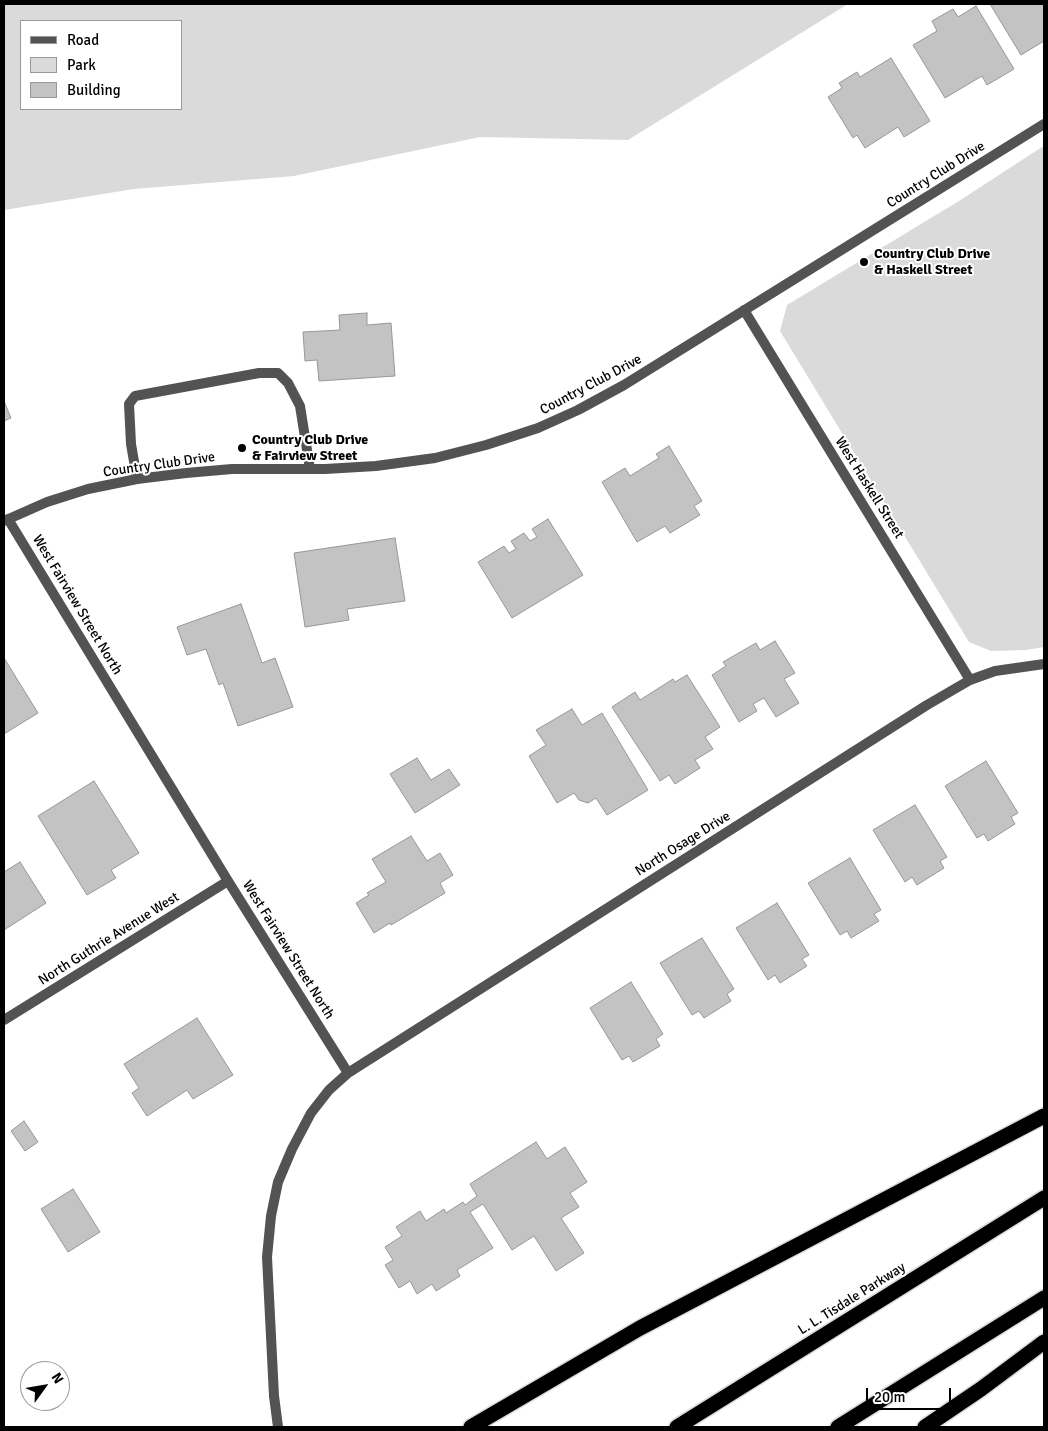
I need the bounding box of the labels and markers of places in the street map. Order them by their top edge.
place label: Country Club Drive & Haskell Street [874,246,990,278]
marker: Country Club Drive & Haskell Street [858,256,870,268]
place label: Country Club Drive & Fairview Street [252,432,368,464]
marker: Country Club Drive & Fairview Street [236,442,248,454]

